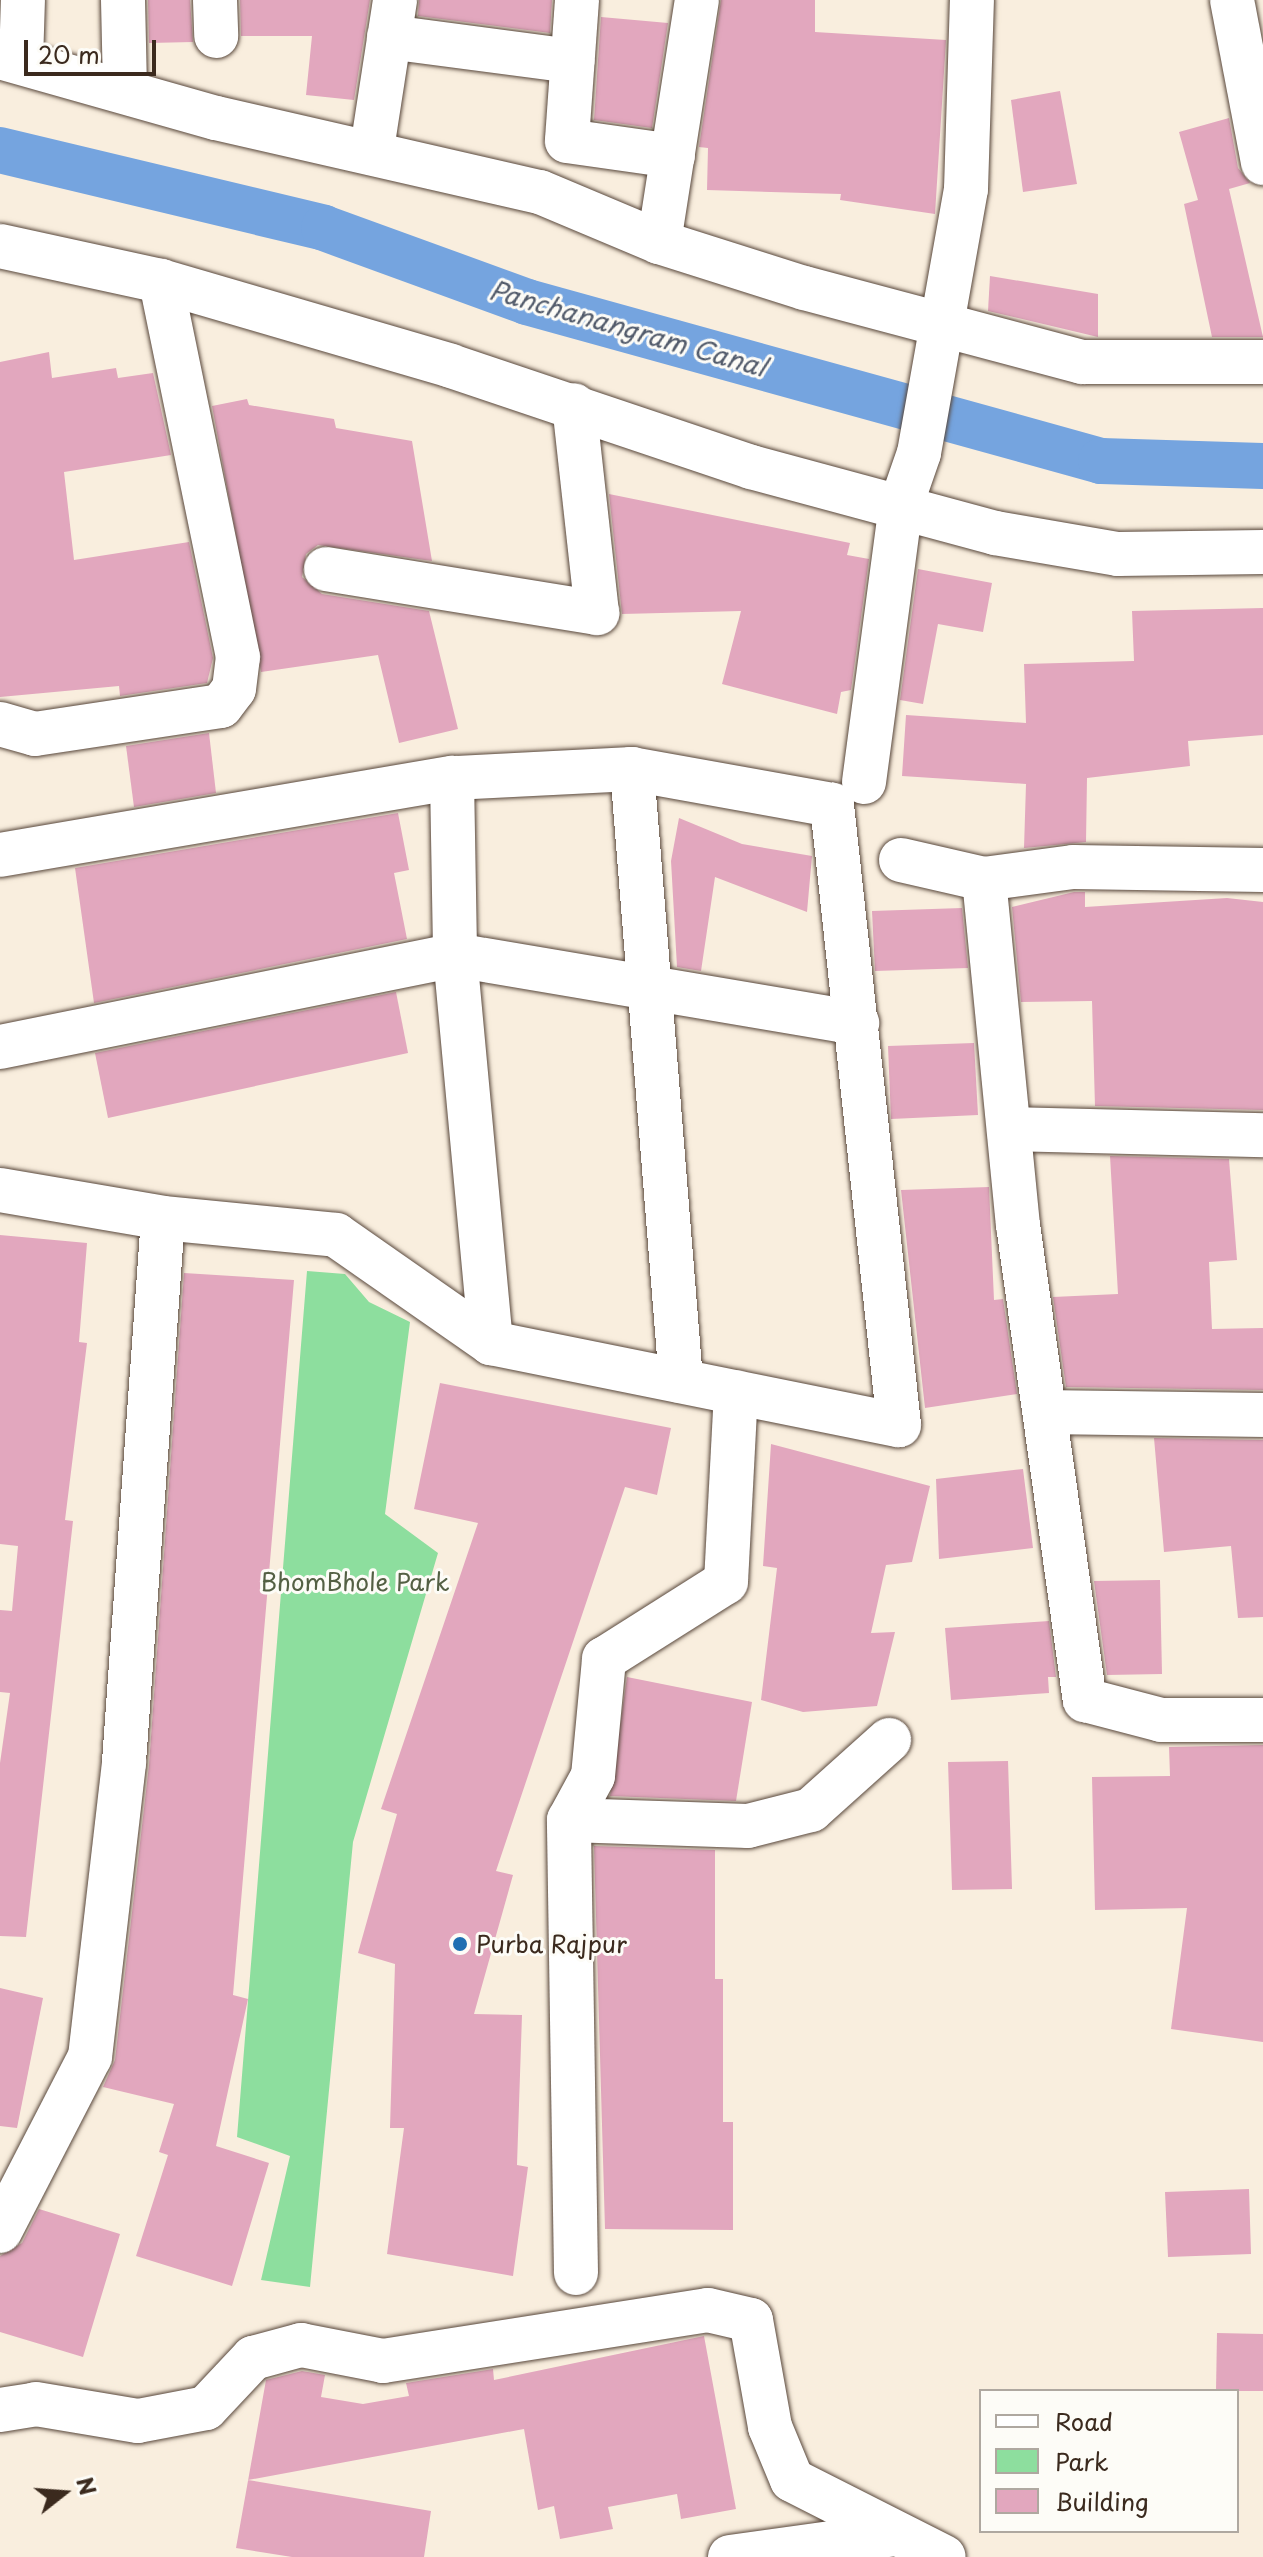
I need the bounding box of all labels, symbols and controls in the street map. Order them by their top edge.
scale bar [28,24,160,74]
text: 20 m [38,36,100,72]
water label: Panchanangram Canal [486,274,770,382]
park label: BhomBhole Park [260,1568,450,1596]
place label: Purba Rajpur [476,1930,629,1958]
marker: Purba Rajpur [451,1935,469,1953]
legend [979,2389,1239,2533]
text: Road [1055,2403,1113,2439]
text: Park [1055,2443,1109,2479]
north arrow [24,2453,104,2533]
text: N [69,2473,106,2499]
text: Building [1055,2483,1149,2519]

